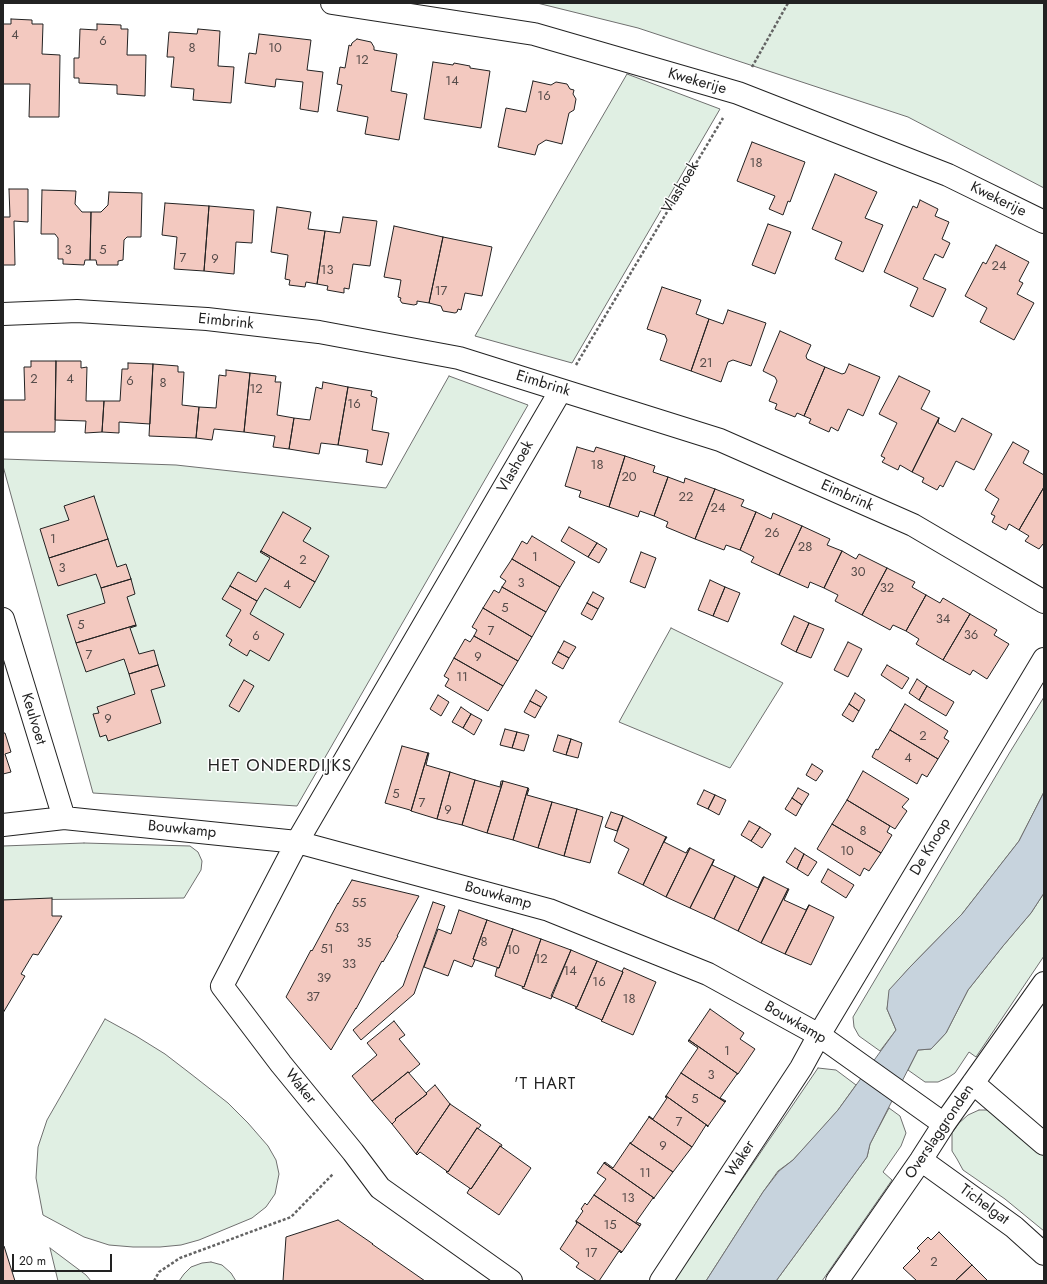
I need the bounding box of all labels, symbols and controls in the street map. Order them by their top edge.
house number: 4 [11,28,19,44]
house number: 6 [99,34,107,50]
house number: 8 [188,41,196,57]
house number: 10 [268,41,282,57]
house number: 12 [355,53,369,69]
street label: Kwekerije [666,65,728,99]
house number: 14 [445,74,459,90]
house number: 16 [537,89,551,105]
house number: 18 [750,156,762,172]
street label: Vlashoek [659,159,703,217]
street label: Kwekerije [967,179,1029,221]
house number: 3 [64,243,72,259]
house number: 5 [99,243,107,259]
house number: 7 [180,251,186,267]
house number: 9 [211,252,219,268]
house number: 24 [992,259,1006,275]
house number: 13 [321,263,333,279]
house number: 17 [435,284,447,300]
street label: Eimbrink [197,310,255,334]
house number: 21 [699,356,713,372]
street label: Eimbrink [514,367,572,401]
house number: 2 [30,372,38,388]
house number: 4 [66,372,74,388]
house number: 6 [126,374,134,390]
house number: 8 [159,376,167,392]
house number: 12 [249,382,263,398]
house number: 16 [347,397,361,413]
street label: Vlashoek [494,438,538,496]
house number: 18 [591,458,603,474]
house number: 20 [621,470,637,486]
street label: Eimbrink [818,476,876,516]
house number: 22 [679,490,693,506]
house number: 24 [711,501,725,517]
house number: 26 [765,526,779,542]
house number: 1 [50,532,56,548]
house number: 28 [798,540,812,556]
house number: 1 [532,550,538,566]
house number: 2 [299,553,307,569]
house number: 3 [58,561,66,577]
house number: 30 [851,565,865,581]
house number: 3 [517,576,525,592]
house number: 4 [283,578,291,594]
house number: 32 [880,581,894,597]
house number: 5 [501,601,509,617]
house number: 34 [936,612,950,628]
house number: 5 [77,618,85,634]
house number: 7 [488,624,494,640]
house number: 36 [964,628,978,644]
house number: 6 [252,629,260,645]
house number: 7 [86,648,92,664]
house number: 9 [474,650,482,666]
house number: 11 [456,670,468,686]
street label: Keulvoet [17,691,49,747]
house number: 9 [104,712,112,728]
house number: 2 [919,729,927,745]
house number: 4 [904,751,912,767]
district label: HET ONDERDIJKS [208,757,352,777]
house number: 5 [392,787,400,803]
house number: 7 [419,796,425,812]
house number: 9 [444,803,452,819]
street label: De Knoop [907,815,955,879]
street label: Bouwkamp [147,817,217,843]
house number: 8 [859,824,867,840]
house number: 10 [840,844,854,860]
street label: Bouwkamp [462,878,534,914]
house number: 55 [352,896,366,912]
house number: 53 [335,921,349,937]
house number: 8 [480,935,488,951]
house number: 35 [357,936,371,952]
house number: 51 [320,942,334,958]
house number: 10 [506,943,520,959]
house number: 12 [534,952,548,968]
house number: 33 [342,957,356,973]
house number: 14 [563,964,577,980]
house number: 39 [317,971,331,987]
house number: 16 [592,975,606,991]
house number: 37 [306,990,320,1006]
house number: 18 [623,992,635,1008]
street label: Bouwkamp [761,998,829,1048]
house number: 1 [724,1044,730,1060]
street label: Waker [280,1066,320,1108]
house number: 3 [707,1068,715,1084]
district label: 'T HART [514,1075,576,1095]
street label: Overslaggronden [902,1081,978,1183]
house number: 5 [691,1092,699,1108]
house number: 7 [676,1115,682,1131]
street label: Waker [723,1137,759,1181]
house number: 9 [659,1139,667,1155]
house number: 11 [639,1166,651,1182]
street label: Tichelgat [956,1181,1012,1229]
house number: 13 [622,1191,634,1207]
house number: 15 [603,1218,617,1234]
scale bar [14,1246,114,1272]
house number: 17 [585,1246,597,1262]
text: 20 m [19,1252,46,1270]
house number: 2 [930,1255,938,1271]

